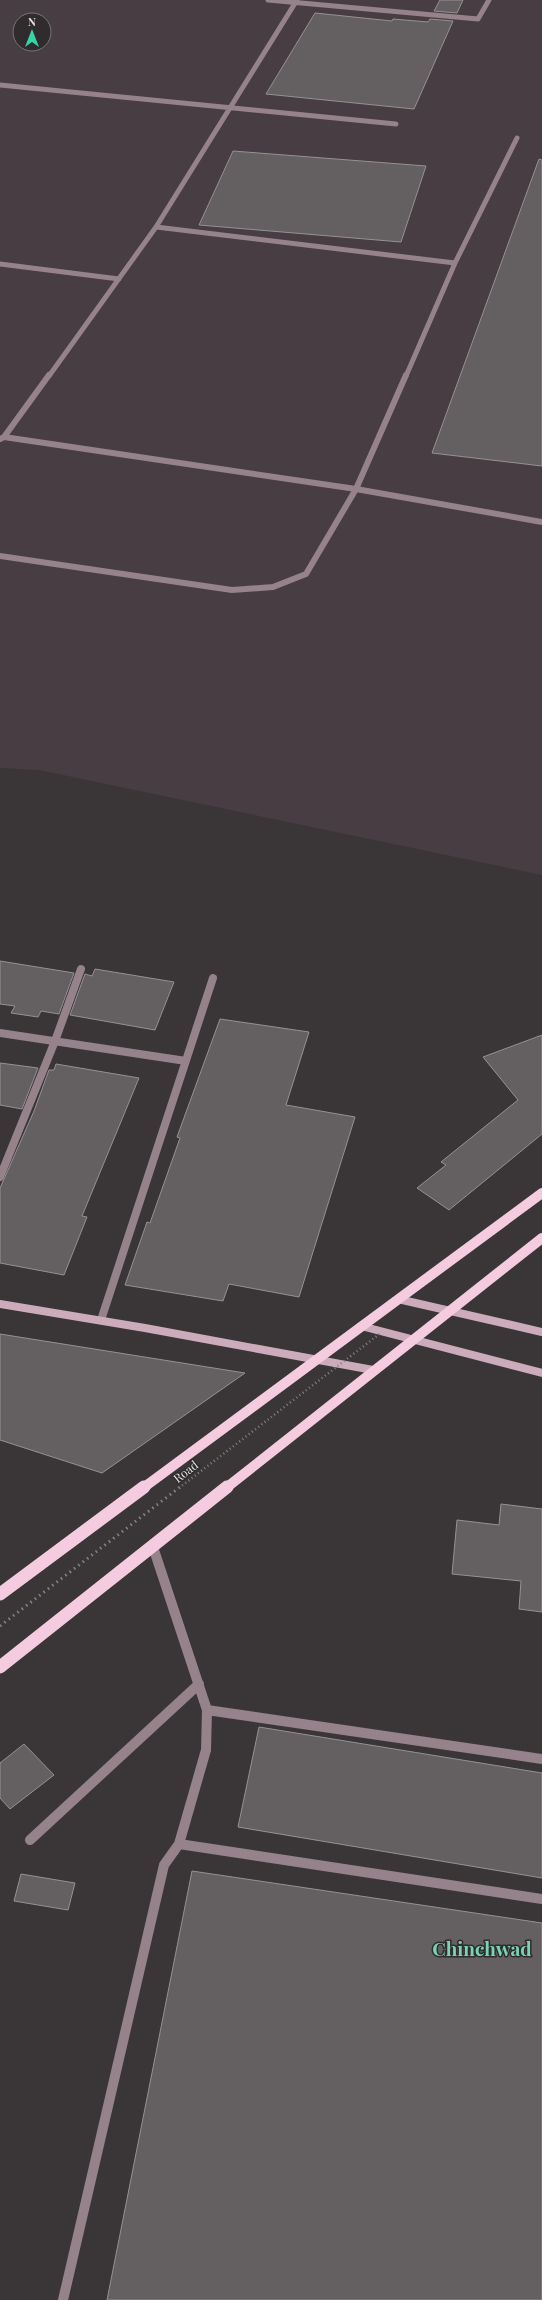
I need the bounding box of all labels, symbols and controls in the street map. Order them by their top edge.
north arrow [12,12,52,52]
text: N [28,14,36,29]
street label: Road [170,1456,201,1486]
district label: Chinchwad [432,1935,532,1961]

